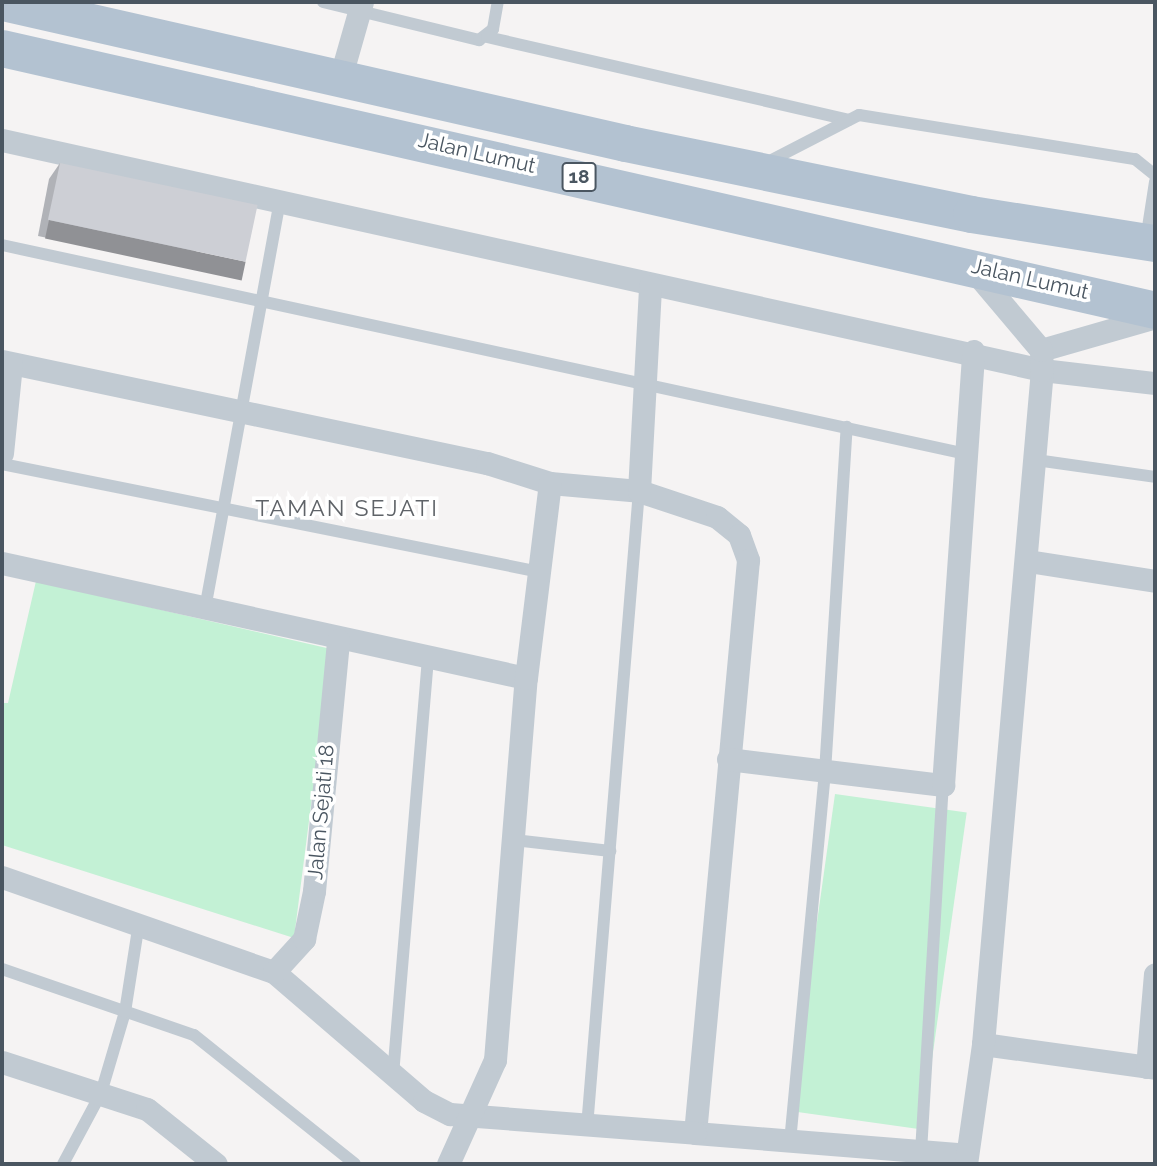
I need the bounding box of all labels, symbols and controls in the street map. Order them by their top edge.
street label: Jalan Lumut [416,127,538,179]
road number: 18 [562,162,596,192]
street label: Jalan Lumut [969,253,1091,305]
district label: TAMAN SEJATI [257,494,437,522]
street label: Jalan Sejati 18 [303,743,339,881]

